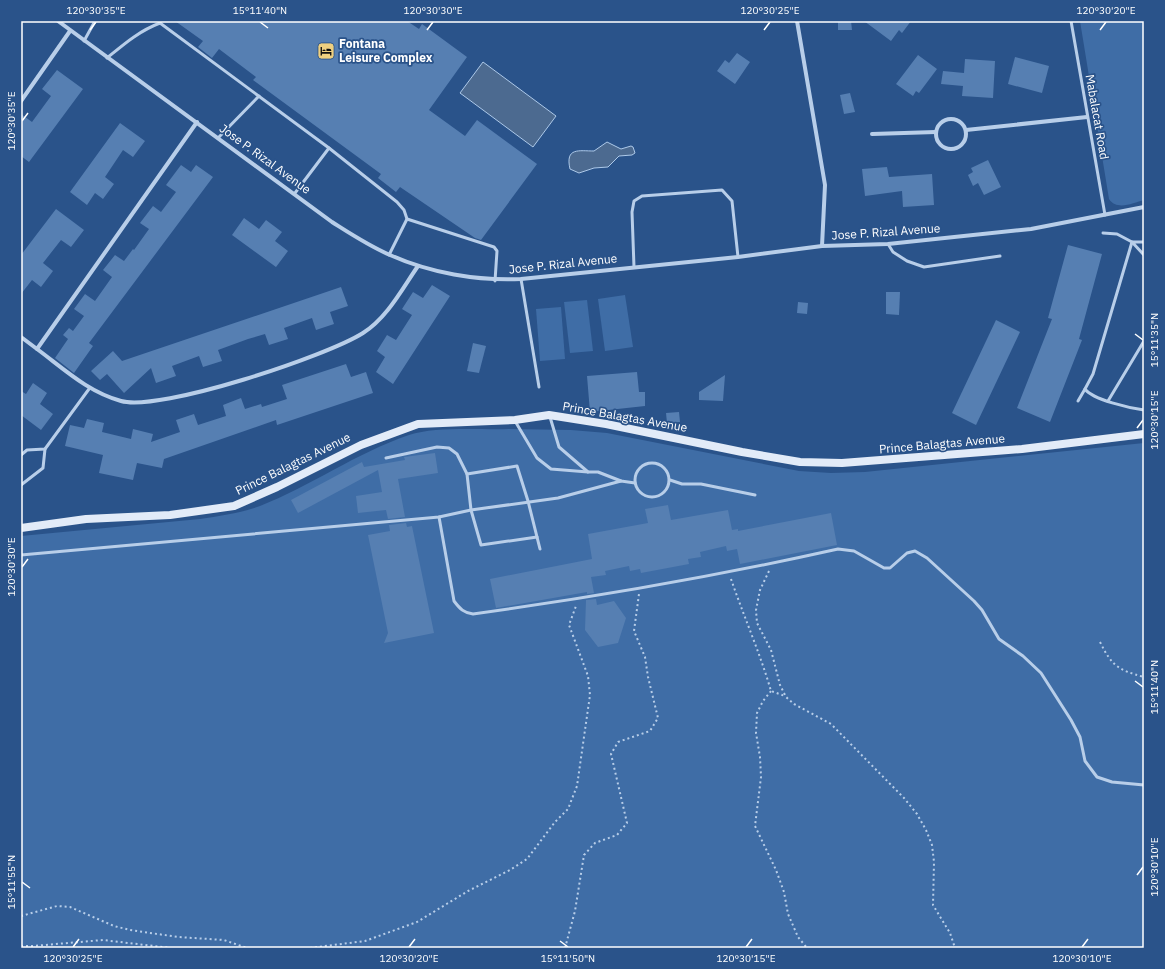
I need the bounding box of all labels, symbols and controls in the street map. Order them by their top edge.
text: 120°30'35"E [66,4,126,17]
text: 15°11'40"N [233,4,287,17]
text: 120°30'30"E [403,4,463,17]
text: 120°30'25"E [740,4,800,17]
text: 120°30'20"E [1076,4,1136,17]
place label: Fontana Leisure Complex [339,36,433,65]
hotel icon: Fontana Leisure Complex [316,41,336,61]
street label: Mabalacat Road [1083,73,1112,161]
text: 120°30'35"E [5,91,18,151]
street label: Jose P. Rizal Avenue [217,120,314,197]
street label: Jose P. Rizal Avenue [831,220,941,243]
street label: Jose P. Rizal Avenue [508,250,618,277]
text: 15°11'35"N [1148,313,1161,367]
text: 120°30'15"E [1148,390,1161,450]
street label: Prince Balagtas Avenue [562,398,689,435]
street label: Prince Balagtas Avenue [233,429,353,498]
street label: Prince Balagtas Avenue [878,430,1006,456]
text: 120°30'30"E [5,537,18,597]
text: 15°11'40"N [1148,660,1161,714]
text: 120°30'10"E [1148,837,1161,897]
text: 15°11'55"N [5,855,18,909]
text: 120°30'25"E [43,952,103,965]
text: 120°30'20"E [379,952,439,965]
text: 15°11'50"N [541,952,595,965]
text: 120°30'15"E [716,952,776,965]
text: 120°30'10"E [1052,952,1112,965]

